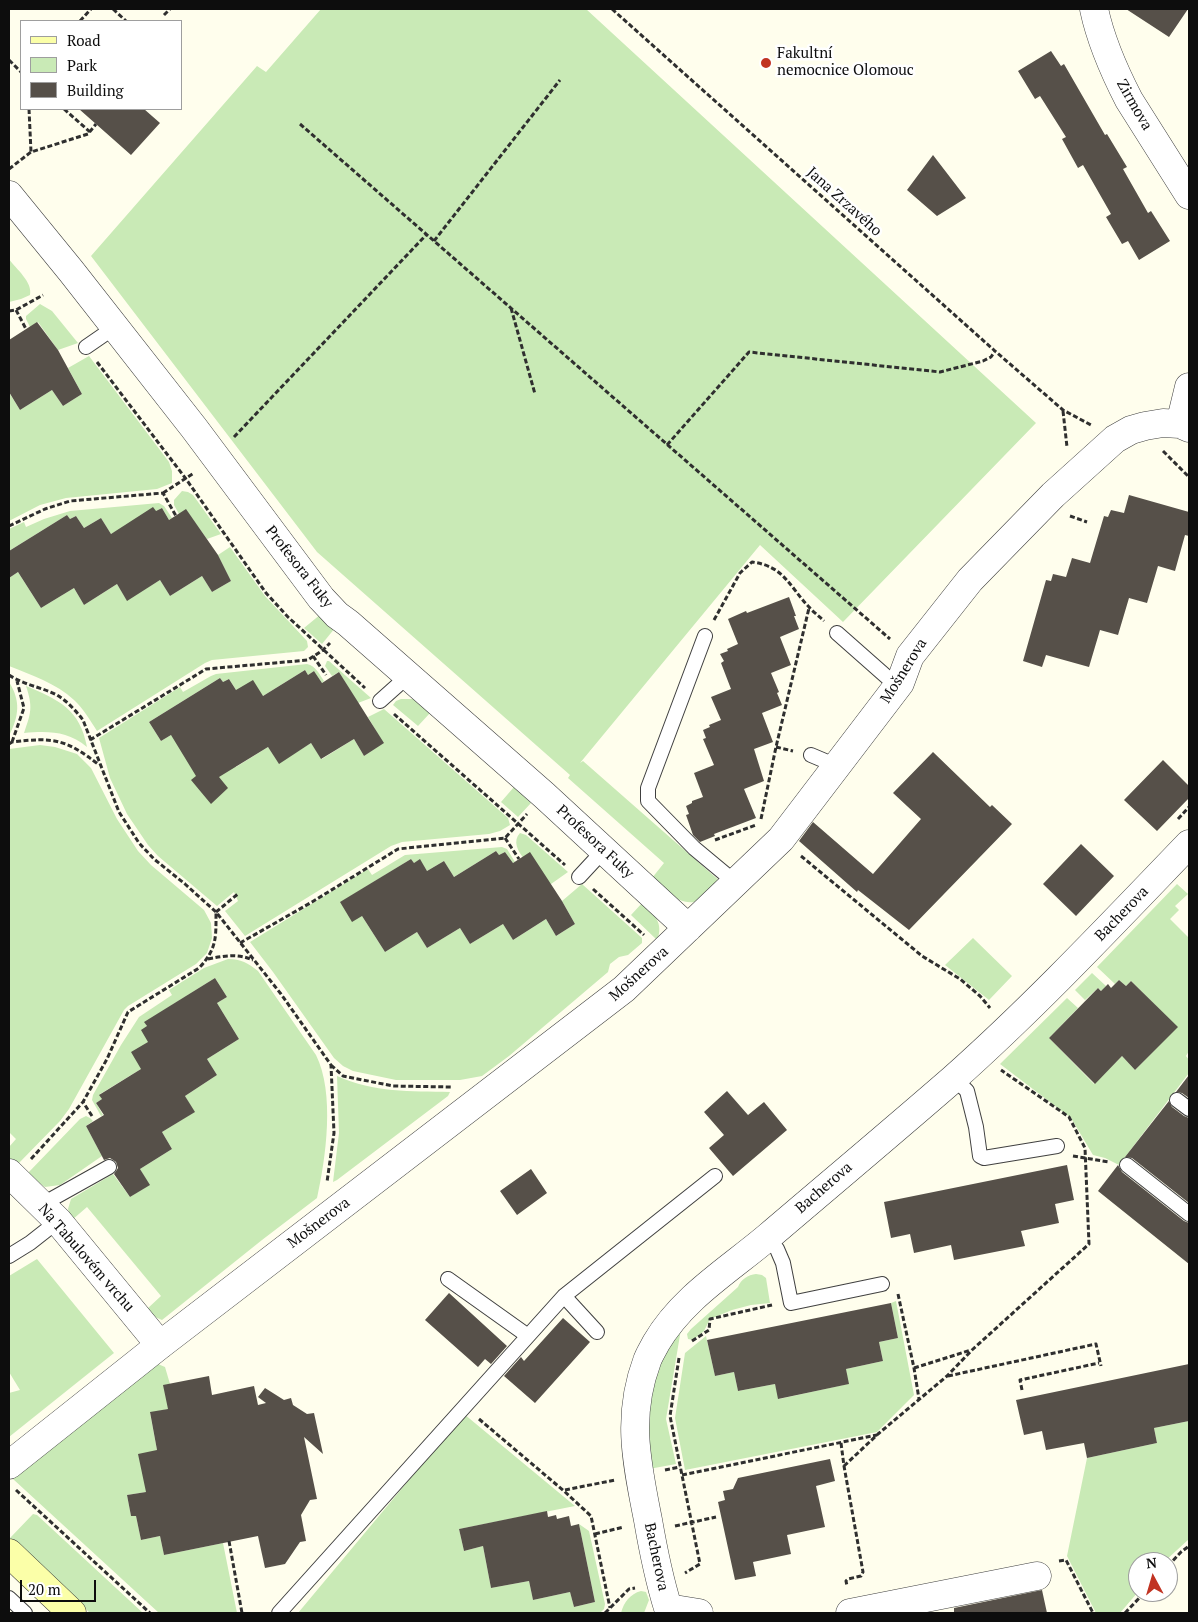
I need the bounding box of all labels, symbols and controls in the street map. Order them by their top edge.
legend [20,20,182,110]
text: Road [67,30,100,50]
place label: Fakultní nemocnice Olomouc [777,45,914,80]
text: Park [67,55,97,75]
marker: Fakultní nemocnice Olomouc [759,56,773,70]
street label: Zirmova [1112,76,1156,134]
text: Building [67,80,124,100]
street label: Jana Zrzavého [803,164,885,240]
street label: Profesora Fuky [261,522,337,612]
street label: Mošnerova [877,635,931,707]
street label: Profesora Fuky [553,802,637,882]
street label: Bacherova [1092,883,1152,945]
street label: Mošnerova [606,943,672,1005]
street label: Bacherova [792,1159,856,1217]
street label: Mošnerova [284,1194,354,1252]
street label: Na Tabulovém vrchu [34,1200,138,1316]
street label: Bacherova [640,1521,672,1593]
north arrow [1128,1552,1178,1602]
text: N [1145,1553,1158,1573]
scale bar [22,1570,99,1602]
text: 20 m [28,1579,61,1599]

